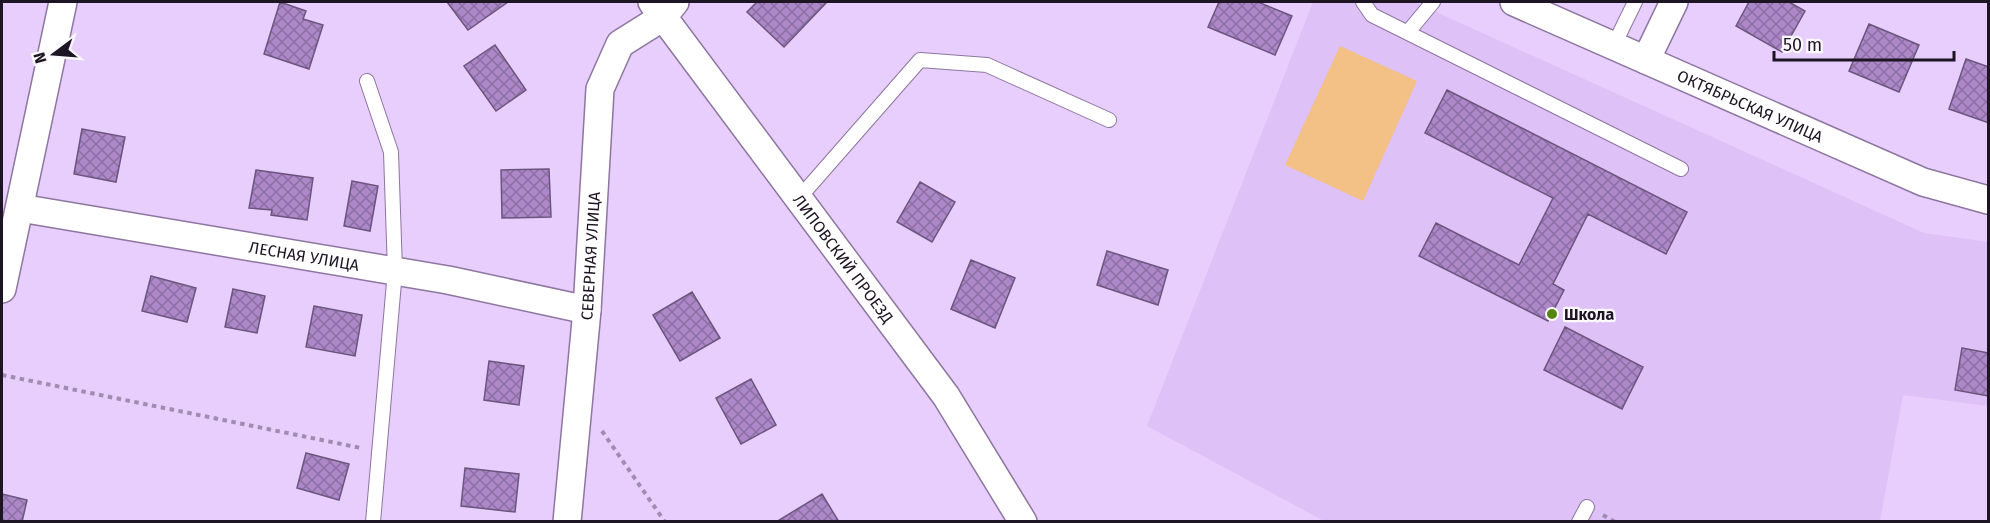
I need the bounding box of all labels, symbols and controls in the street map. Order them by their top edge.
north arrow [24,24,84,84]
scale bar [1774,24,1954,62]
text: 50 m [1783,34,1822,56]
text: N [29,50,51,66]
street label: ОКТЯБРЬСКАЯ УЛИЦА [1674,66,1827,147]
street label: СЕВЕРНАЯ УЛИЦА [577,190,603,321]
street label: ЛИПОВСКИЙ ПРОЕЗД [789,191,898,327]
street label: ЛЕСНАЯ УЛИЦА [247,237,361,275]
place label: Школа [1564,305,1614,324]
marker: Школа [1545,307,1559,321]

